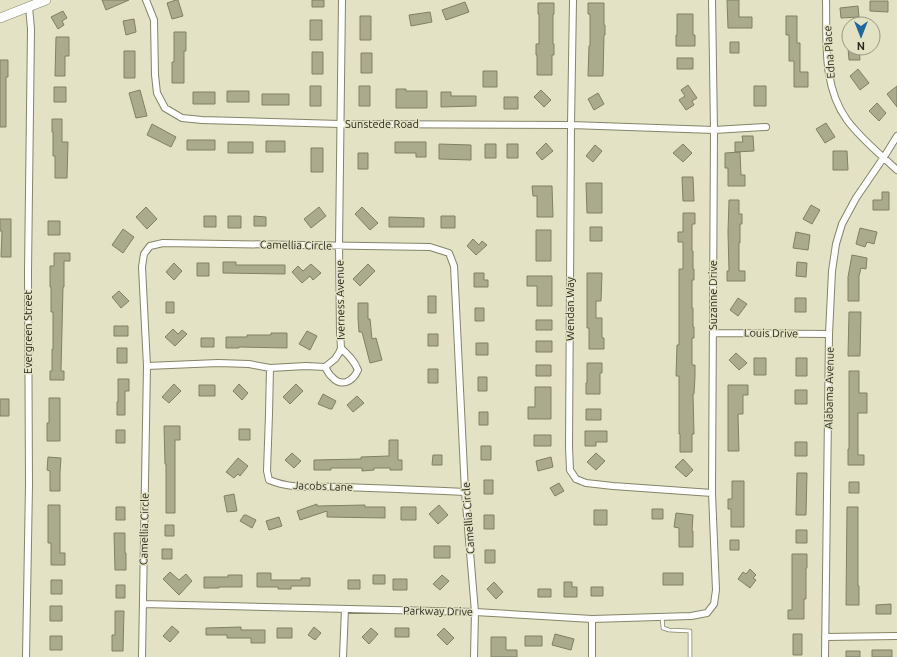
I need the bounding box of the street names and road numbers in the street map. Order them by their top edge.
street label: Edna Place [821,25,837,79]
street label: Sunstede Road [345,118,419,130]
street label: Camellia Circle [260,238,332,252]
street label: Iverness Avenue [333,260,347,340]
street label: Suzanne Drive [707,260,719,330]
street label: Wendan Way [564,276,576,341]
street label: Evergreen Street [22,289,34,374]
street label: Louis Drive [744,327,798,339]
street label: Alabama Avenue [822,347,836,429]
street label: Jacobs Lane [293,479,353,493]
street label: Camellia Circle [459,482,477,554]
street label: Camellia Circle [137,493,151,565]
street label: Parkway Drive [403,604,473,618]

